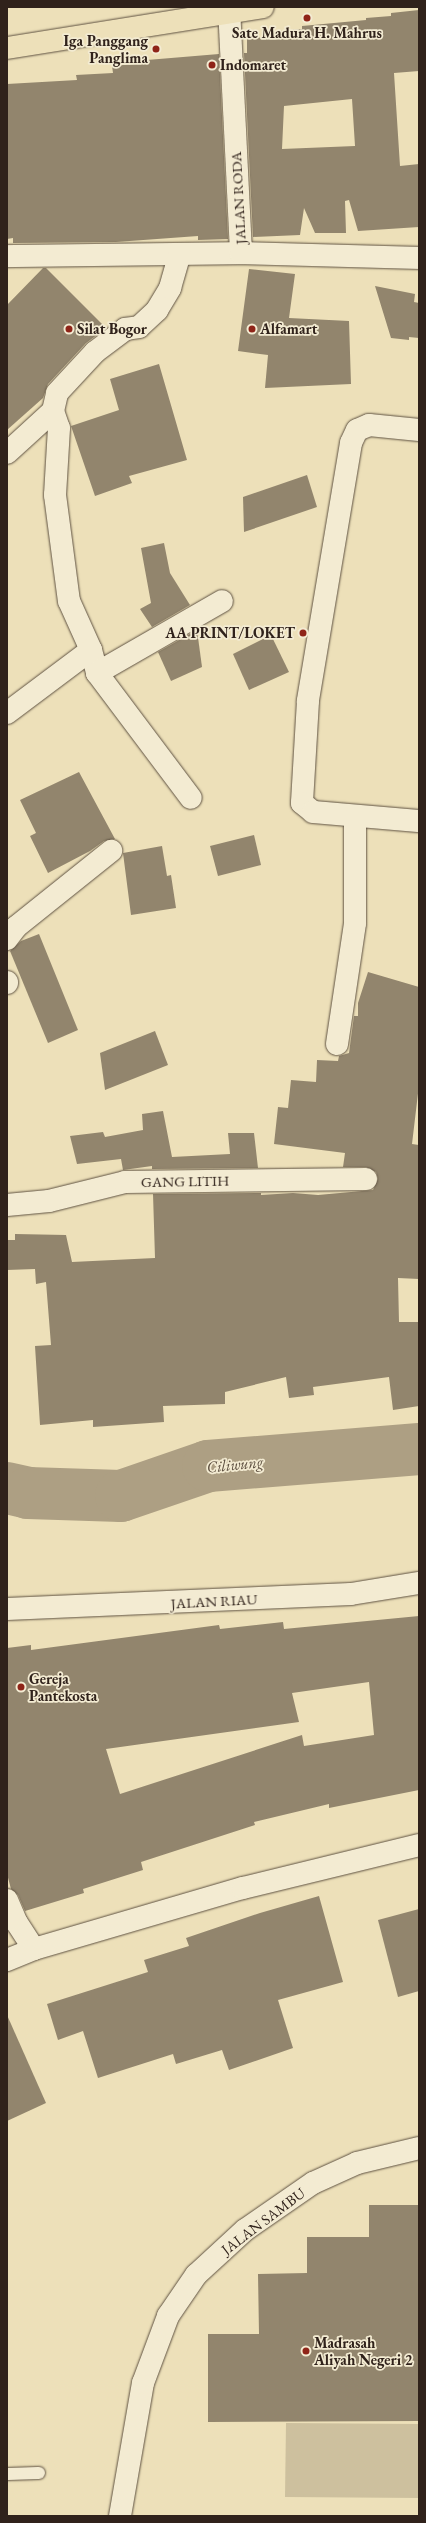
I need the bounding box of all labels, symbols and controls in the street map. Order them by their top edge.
marker: Sate Madura H. Mahrus [302,13,312,23]
place label: Sate Madura H. Mahrus [232,24,382,42]
place label: Iga Panggang Panglima [64,31,148,66]
marker: Iga Panggang Panglima [151,44,161,54]
place label: Indomaret [220,56,286,74]
marker: Indomaret [207,60,217,70]
street label: JALAN RODA [227,151,249,245]
place label: Silat Bogor [77,320,147,338]
place label: Alfamart [260,320,317,338]
marker: Silat Bogor [64,324,74,334]
marker: Alfamart [247,324,257,334]
place label: AA PRINT/LOKET [165,624,295,642]
marker: AA PRINT/LOKET [298,628,308,638]
street label: GANG LITIH [141,1171,229,1191]
water label: Ciliwung [206,1452,264,1478]
street label: JALAN RIAU [170,1590,258,1612]
place label: Gereja Pantekosta [29,1669,97,1704]
marker: Gereja Pantekosta [16,1682,26,1692]
street label: JALAN SAMBU [218,2184,308,2258]
place label: Madrasah Aliyah Negeri 2 [314,2333,413,2368]
marker: Madrasah Aliyah Negeri 2 [301,2346,311,2356]

